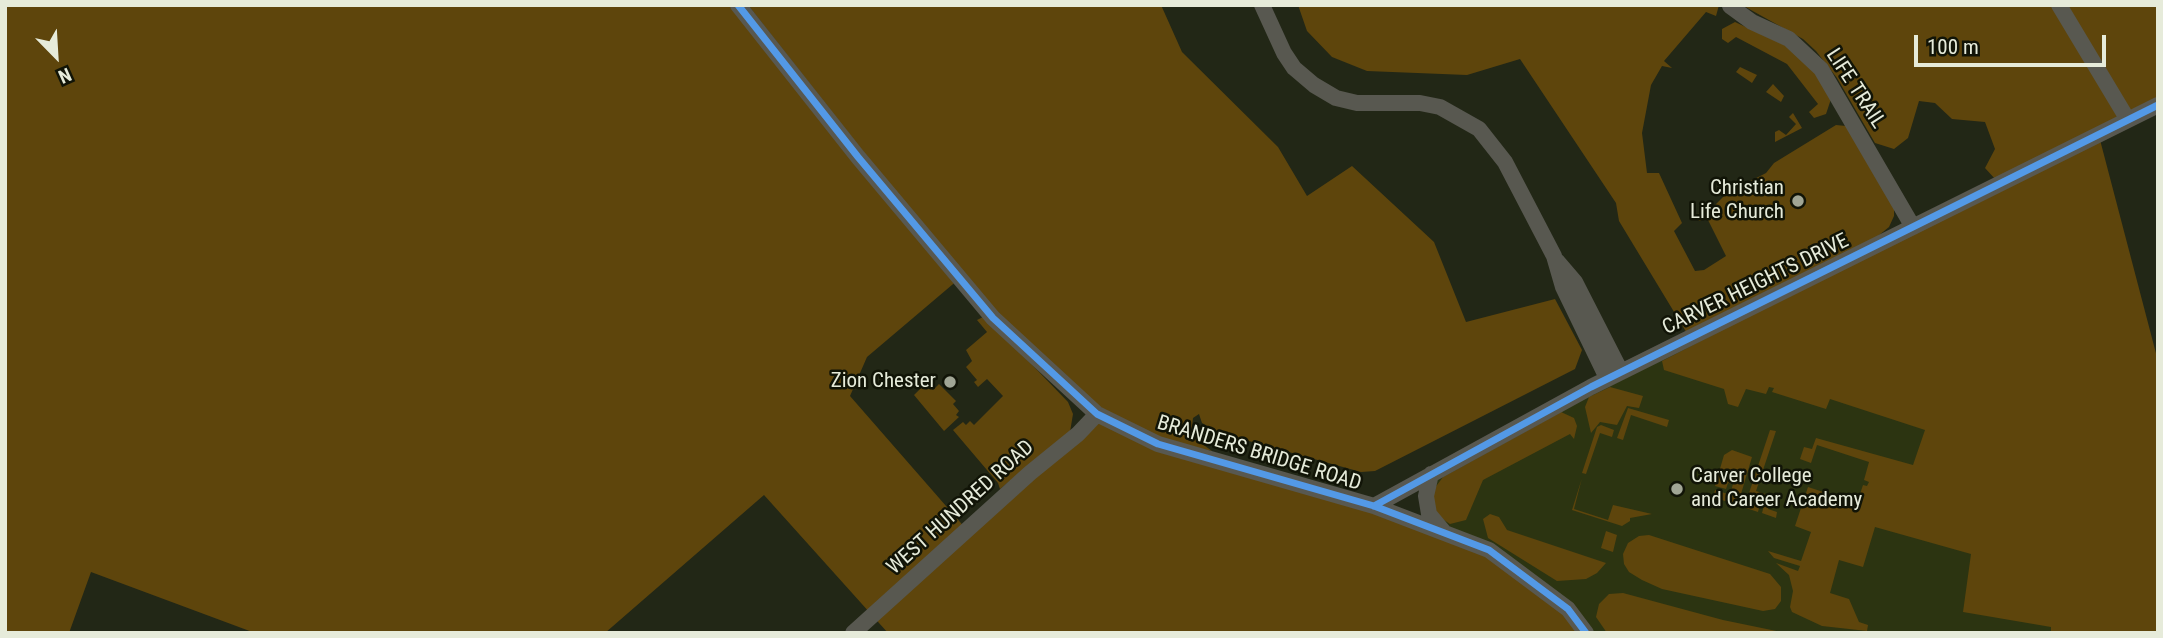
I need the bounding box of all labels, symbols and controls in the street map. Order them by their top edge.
north arrow [21,21,91,91]
scale bar [1918,21,2110,65]
text: 100 m [1927,35,1979,59]
street label: LIFE TRAIL [1820,44,1890,134]
text: N [55,63,75,89]
place label: Christian Life Church [1690,176,1784,226]
marker: Christian Life Church [1790,193,1806,209]
street label: CARVER HEIGHTS DRIVE [1659,229,1853,341]
place label: Zion Chester [831,369,936,395]
marker: Zion Chester [942,374,958,390]
street label: BRANDERS BRIDGE ROAD [1154,411,1364,497]
street label: WEST HUNDRED ROAD [882,435,1040,581]
place label: Carver College and Career Academy [1691,464,1862,514]
marker: Carver College and Career Academy [1669,481,1685,497]

